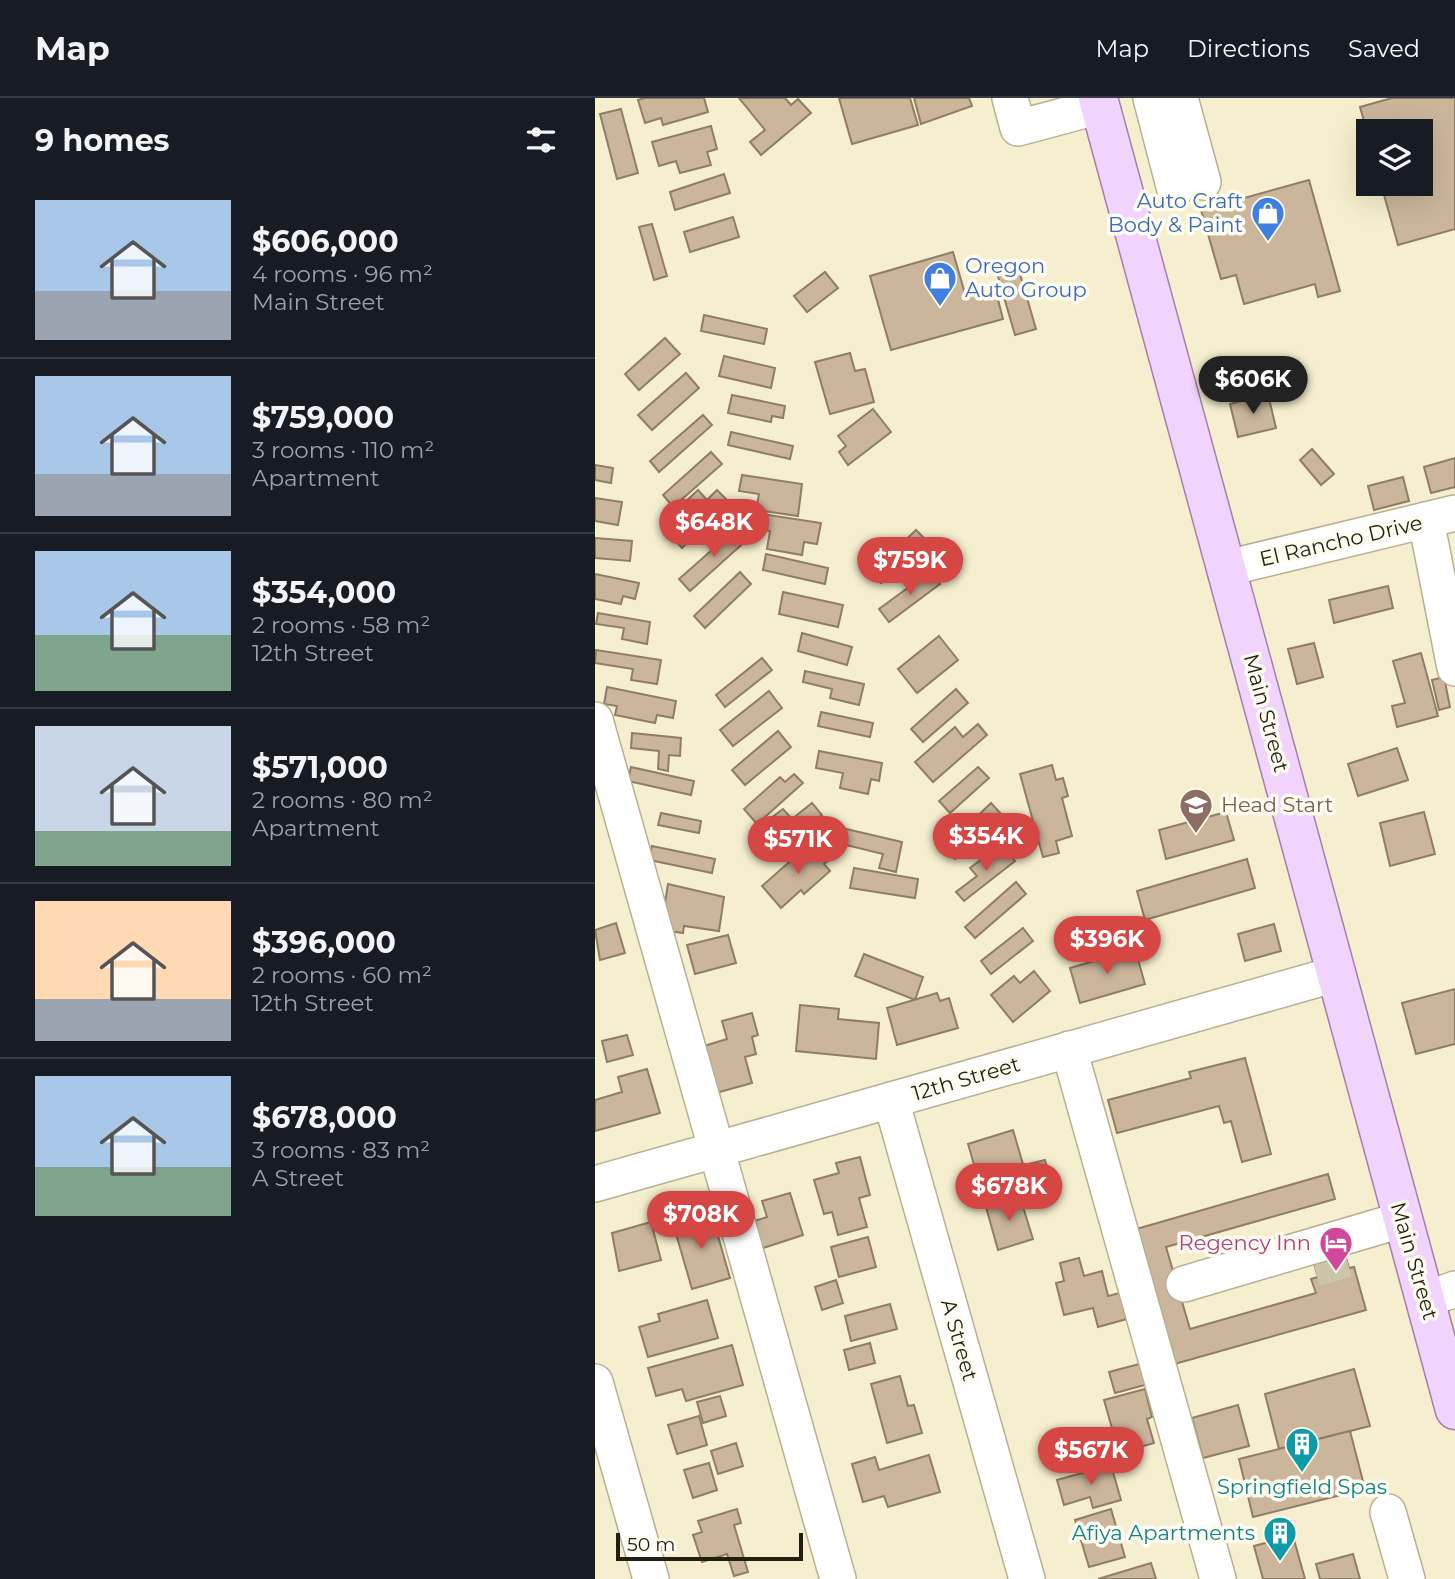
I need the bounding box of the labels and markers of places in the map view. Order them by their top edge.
place label: Auto Craft Body & Paint [1108,188,1243,237]
shop icon: Auto Craft Body & Paint [1249,194,1287,243]
place label: Oregon Auto Group [965,253,1087,302]
shop icon: Oregon Auto Group [921,259,959,308]
pin: $606K [1204,356,1302,416]
pin: $648K [665,500,763,559]
pin: $759K [861,538,959,597]
school or university icon: Head Start [1177,786,1215,835]
place label: Head Start [1221,792,1333,817]
pin: $354K [937,814,1035,873]
pin: $571K [749,816,847,876]
pin: $396K [1058,916,1156,976]
pin: $678K [960,1164,1058,1223]
pin: $708K [652,1192,750,1251]
hotel icon: Regency Inn [1317,1224,1355,1273]
place label: Regency Inn [1179,1230,1311,1255]
building icon: Springfield Spas [1283,1425,1321,1474]
pin: $567K [1042,1428,1140,1487]
place label: Springfield Spas [1217,1474,1387,1499]
building icon: Afiya Apartments [1261,1514,1299,1563]
place label: Afiya Apartments [1072,1520,1255,1545]

